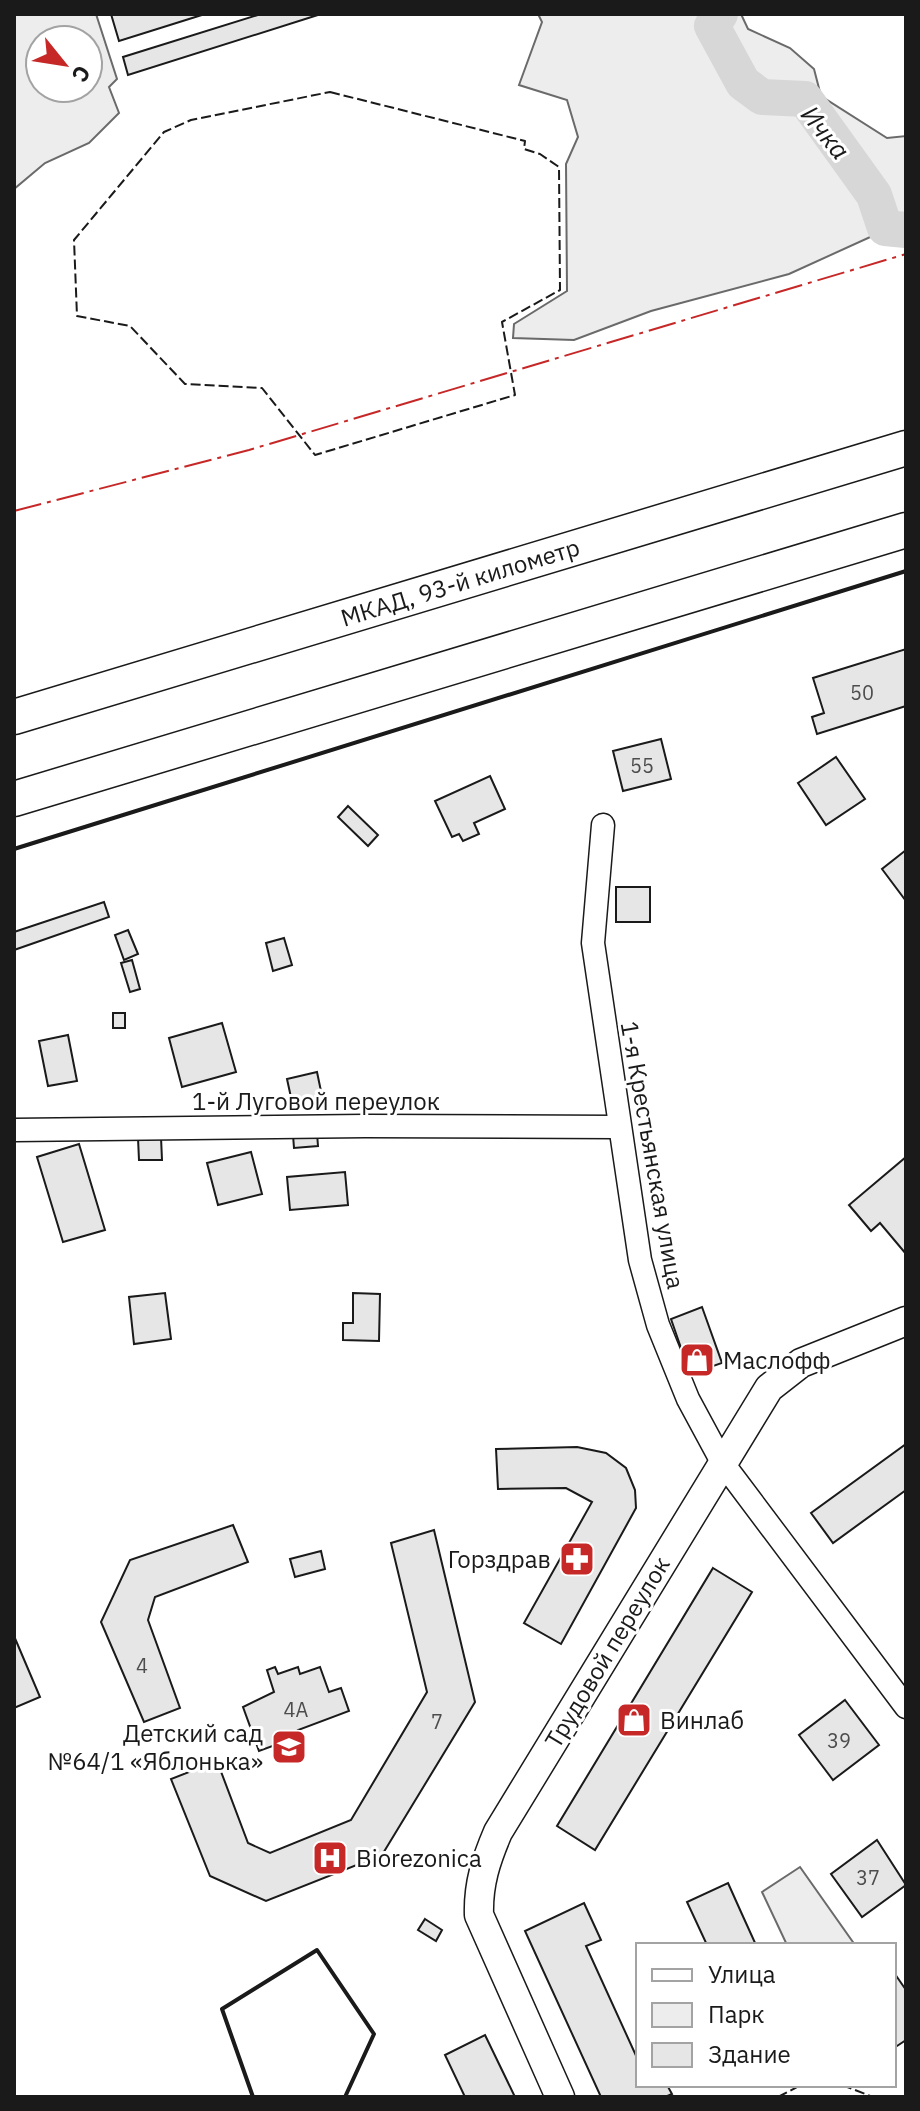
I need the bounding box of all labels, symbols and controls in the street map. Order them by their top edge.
north arrow [24,24,104,104]
text: С [66,61,98,88]
water label: Ичка [794,98,858,166]
street label: МКАД, 93-й километр [337,530,583,634]
house number: 50 [850,679,874,706]
house number: 55 [630,752,654,779]
street label: 1-я Крестьянская улица [614,1019,692,1292]
street label: 1-й Луговой переулок [192,1085,440,1117]
shop icon: Маслофф [678,1341,716,1379]
place label: Маслофф [723,1344,830,1376]
pharmacy icon: Горздрав [558,1540,596,1578]
place label: Горздрав [448,1543,551,1575]
street label: Трудовой переулок [537,1550,677,1754]
house number: 4 [136,1652,148,1679]
house number: 4А [284,1696,309,1723]
shop icon: Винлаб [615,1701,653,1739]
place label: Винлаб [660,1704,744,1736]
house number: 7 [431,1708,443,1735]
place label: Детский сад №64/1 «Яблонька» [48,1717,263,1777]
house number: 39 [827,1727,851,1754]
school or university icon: Детский сад №64/1 «Яблонька» [270,1728,308,1766]
hospital icon: Biorezonica [311,1839,349,1877]
place label: Biorezonica [356,1842,482,1874]
house number: 37 [856,1864,880,1891]
legend [636,1943,896,2087]
text: Улица [708,1958,776,1990]
text: Парк [708,1998,765,2030]
text: Здание [708,2038,791,2070]

